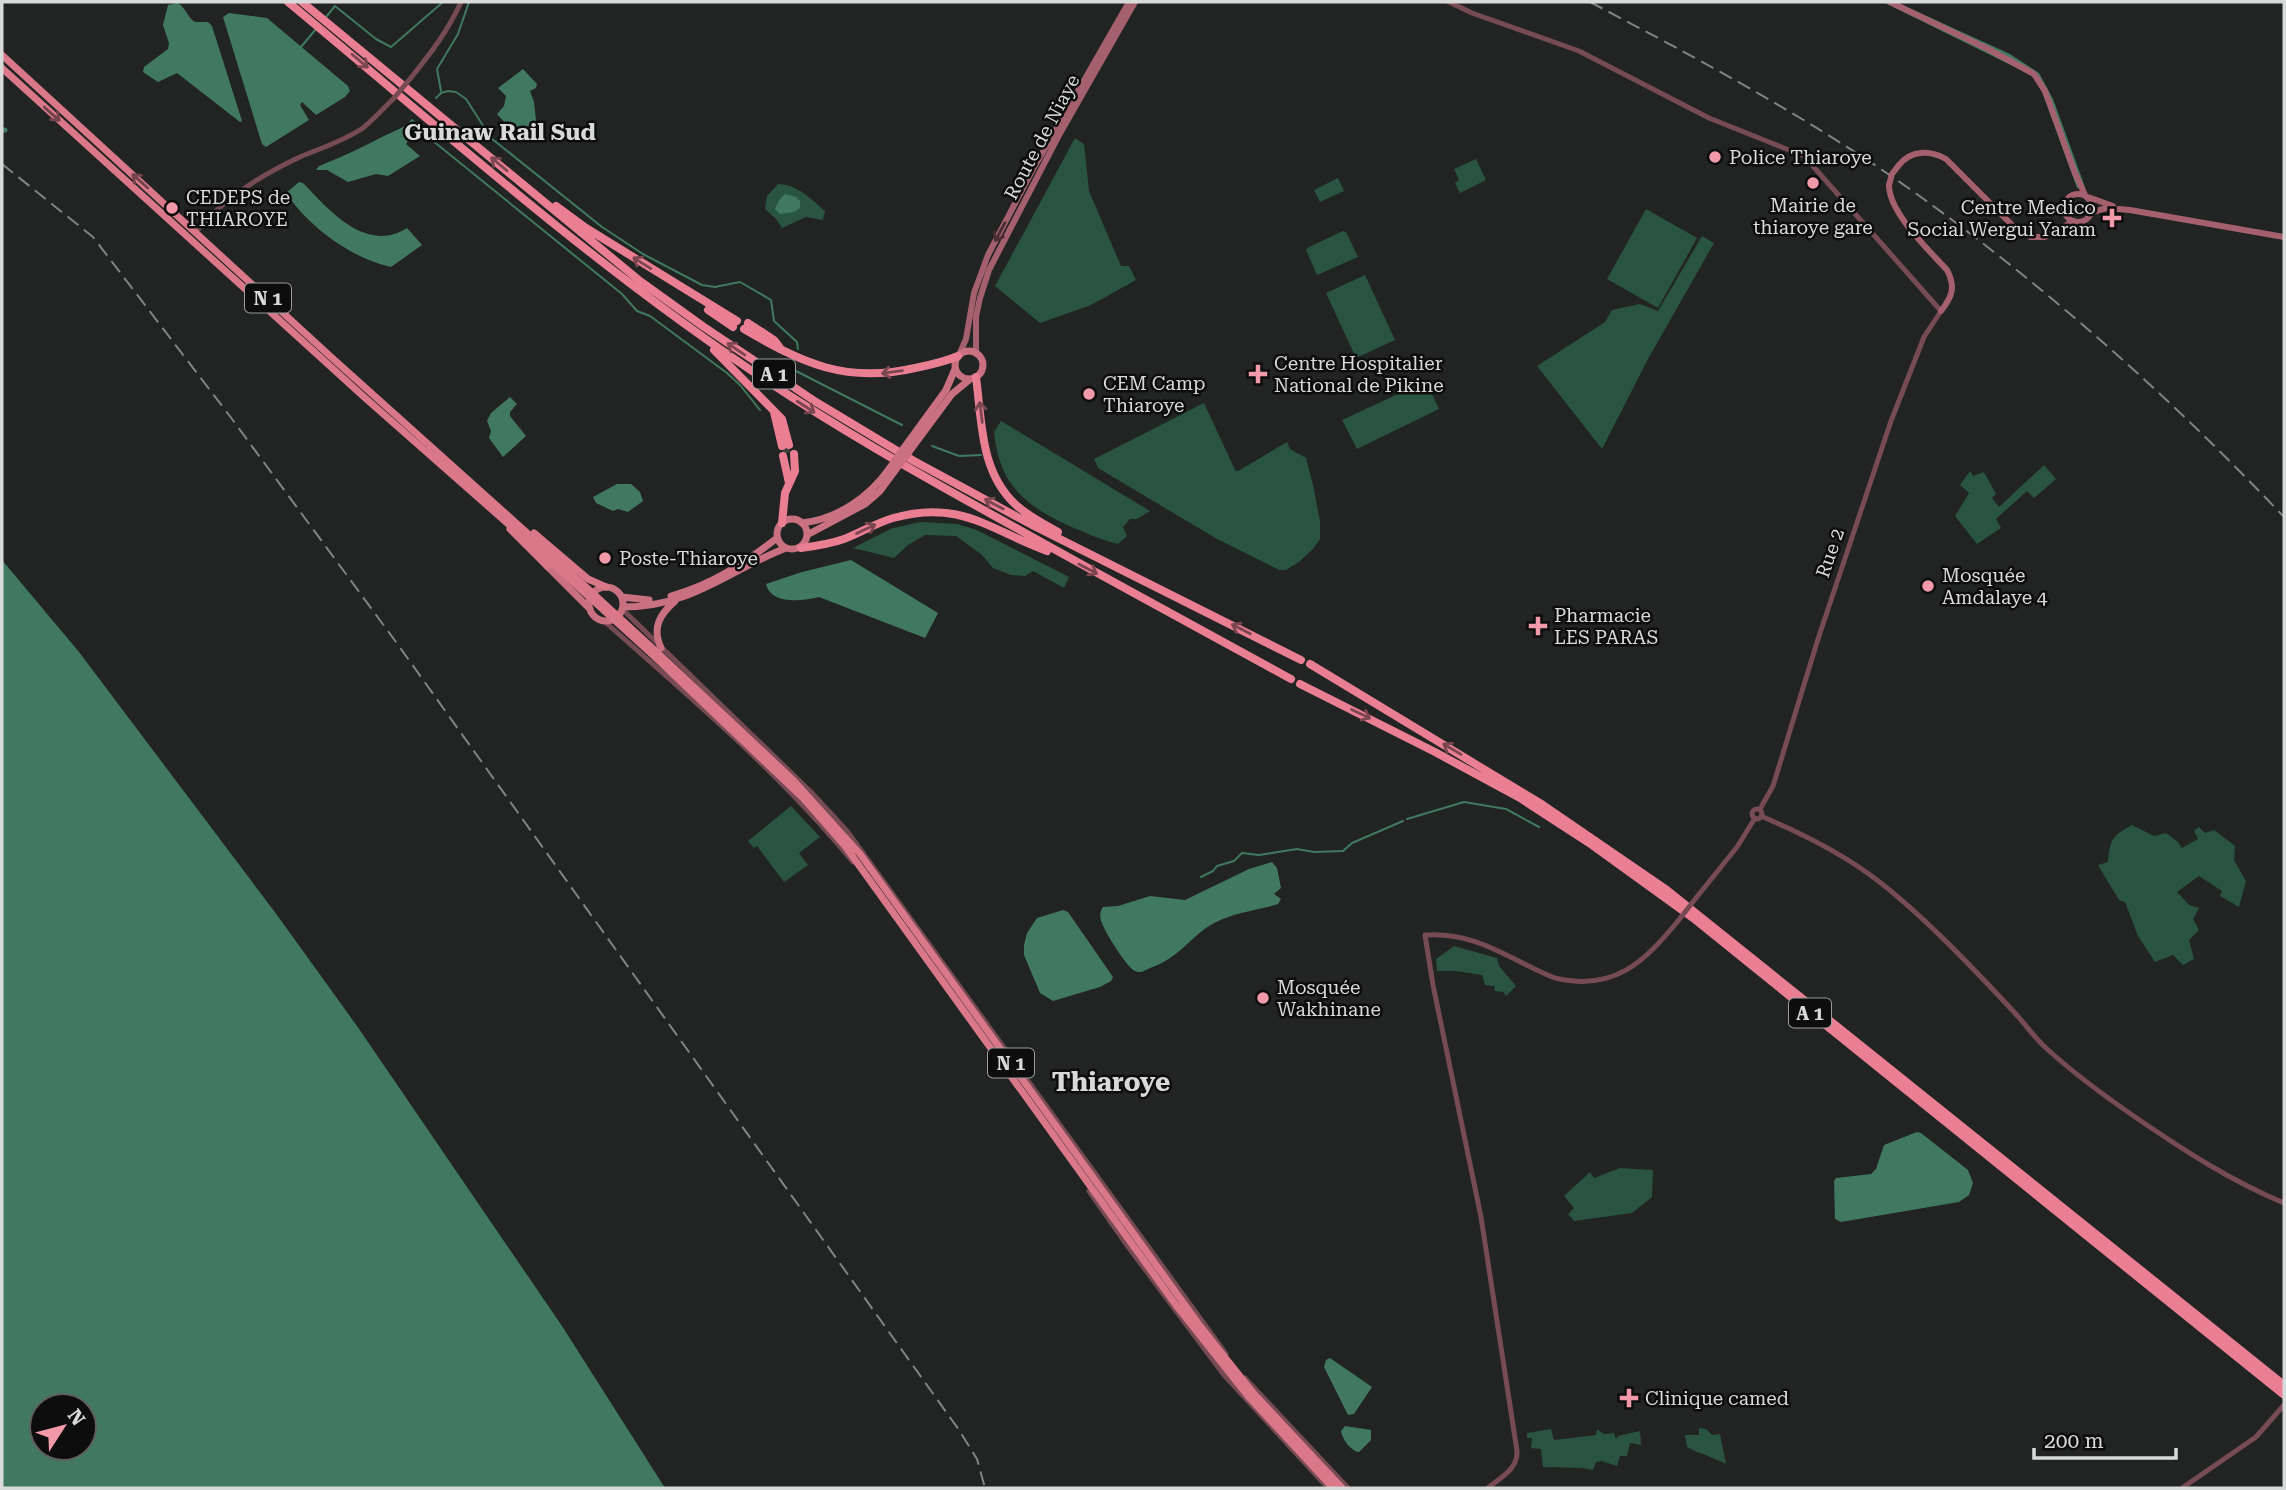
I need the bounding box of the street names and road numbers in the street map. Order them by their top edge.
street label: Route de Niaye [999,71,1085,203]
road number: N 1 [245,284,291,312]
road number: A 1 [753,360,795,388]
street label: Rue 2 [1811,525,1849,581]
road number: A 1 [1789,998,1831,1028]
road number: N 1 [988,1048,1034,1078]

